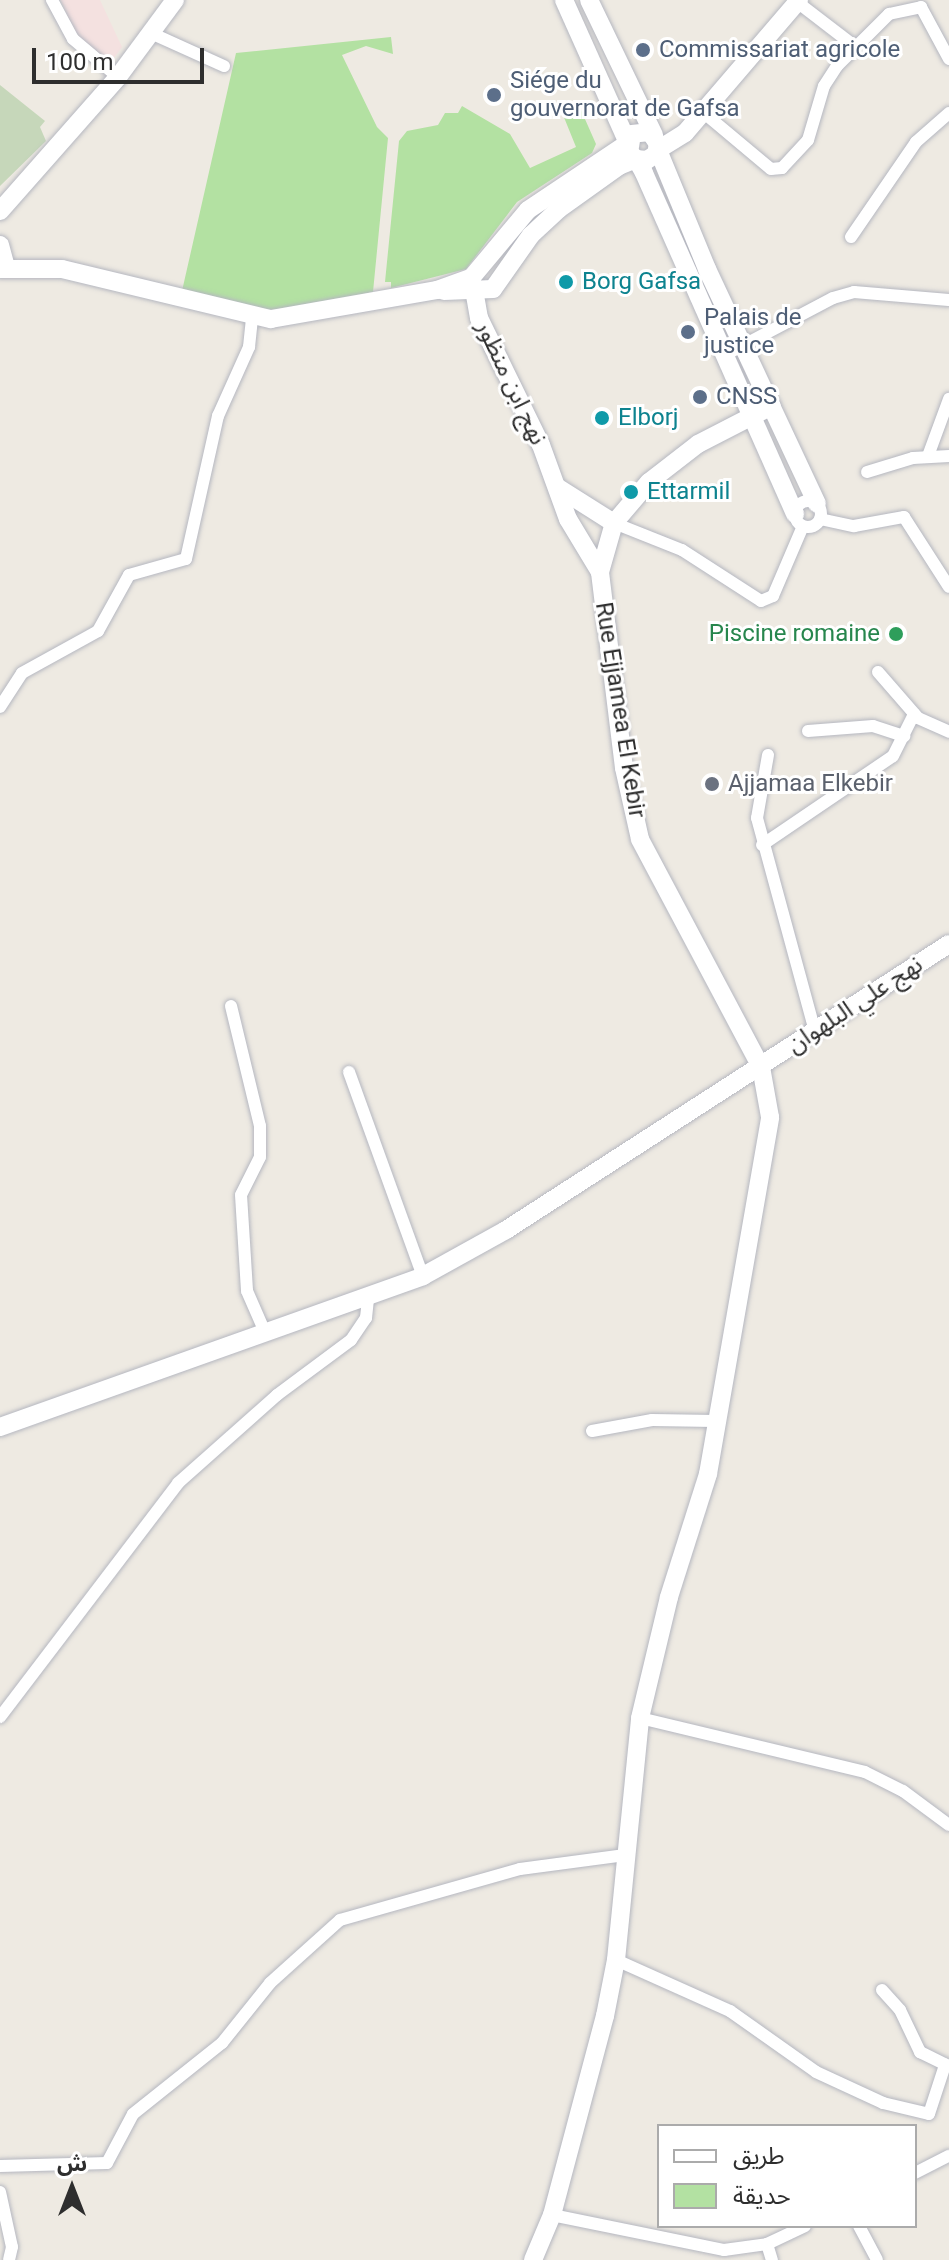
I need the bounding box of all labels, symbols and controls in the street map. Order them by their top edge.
scale bar [36,32,208,82]
place label: Commissariat agricole [659,36,900,64]
marker: Commissariat agricole [634,41,652,59]
text: 100 m [46,48,113,76]
place label: Siége du gouvernorat de Gafsa [510,67,740,123]
marker: Siége du gouvernorat de Gafsa [485,86,503,104]
place label: Borg Gafsa [582,268,701,296]
marker: Borg Gafsa [557,273,575,291]
place label: Palais de justice [704,304,801,360]
street label: نهج ابن منظور [470,316,552,450]
marker: Palais de justice [679,323,697,341]
place label: CNSS [716,383,777,411]
marker: CNSS [691,388,709,406]
place label: Elborj [618,404,679,432]
marker: Elborj [593,409,611,427]
place label: Ettarmil [647,478,730,506]
marker: Ettarmil [622,483,640,501]
street label: Rue Ejjamea El Kebir [589,600,651,820]
place label: Piscine romaine [709,620,880,648]
marker: Piscine romaine [887,625,905,643]
place label: Ajjamaa Elkebir [728,770,893,798]
marker: Ajjamaa Elkebir [703,775,721,793]
street label: نهج علي البلهوان [782,950,928,1060]
legend [657,2124,917,2228]
text: طريق [733,2142,785,2170]
north arrow [32,2148,112,2228]
text: ش [57,2151,87,2176]
text: حديقة [733,2182,791,2210]

